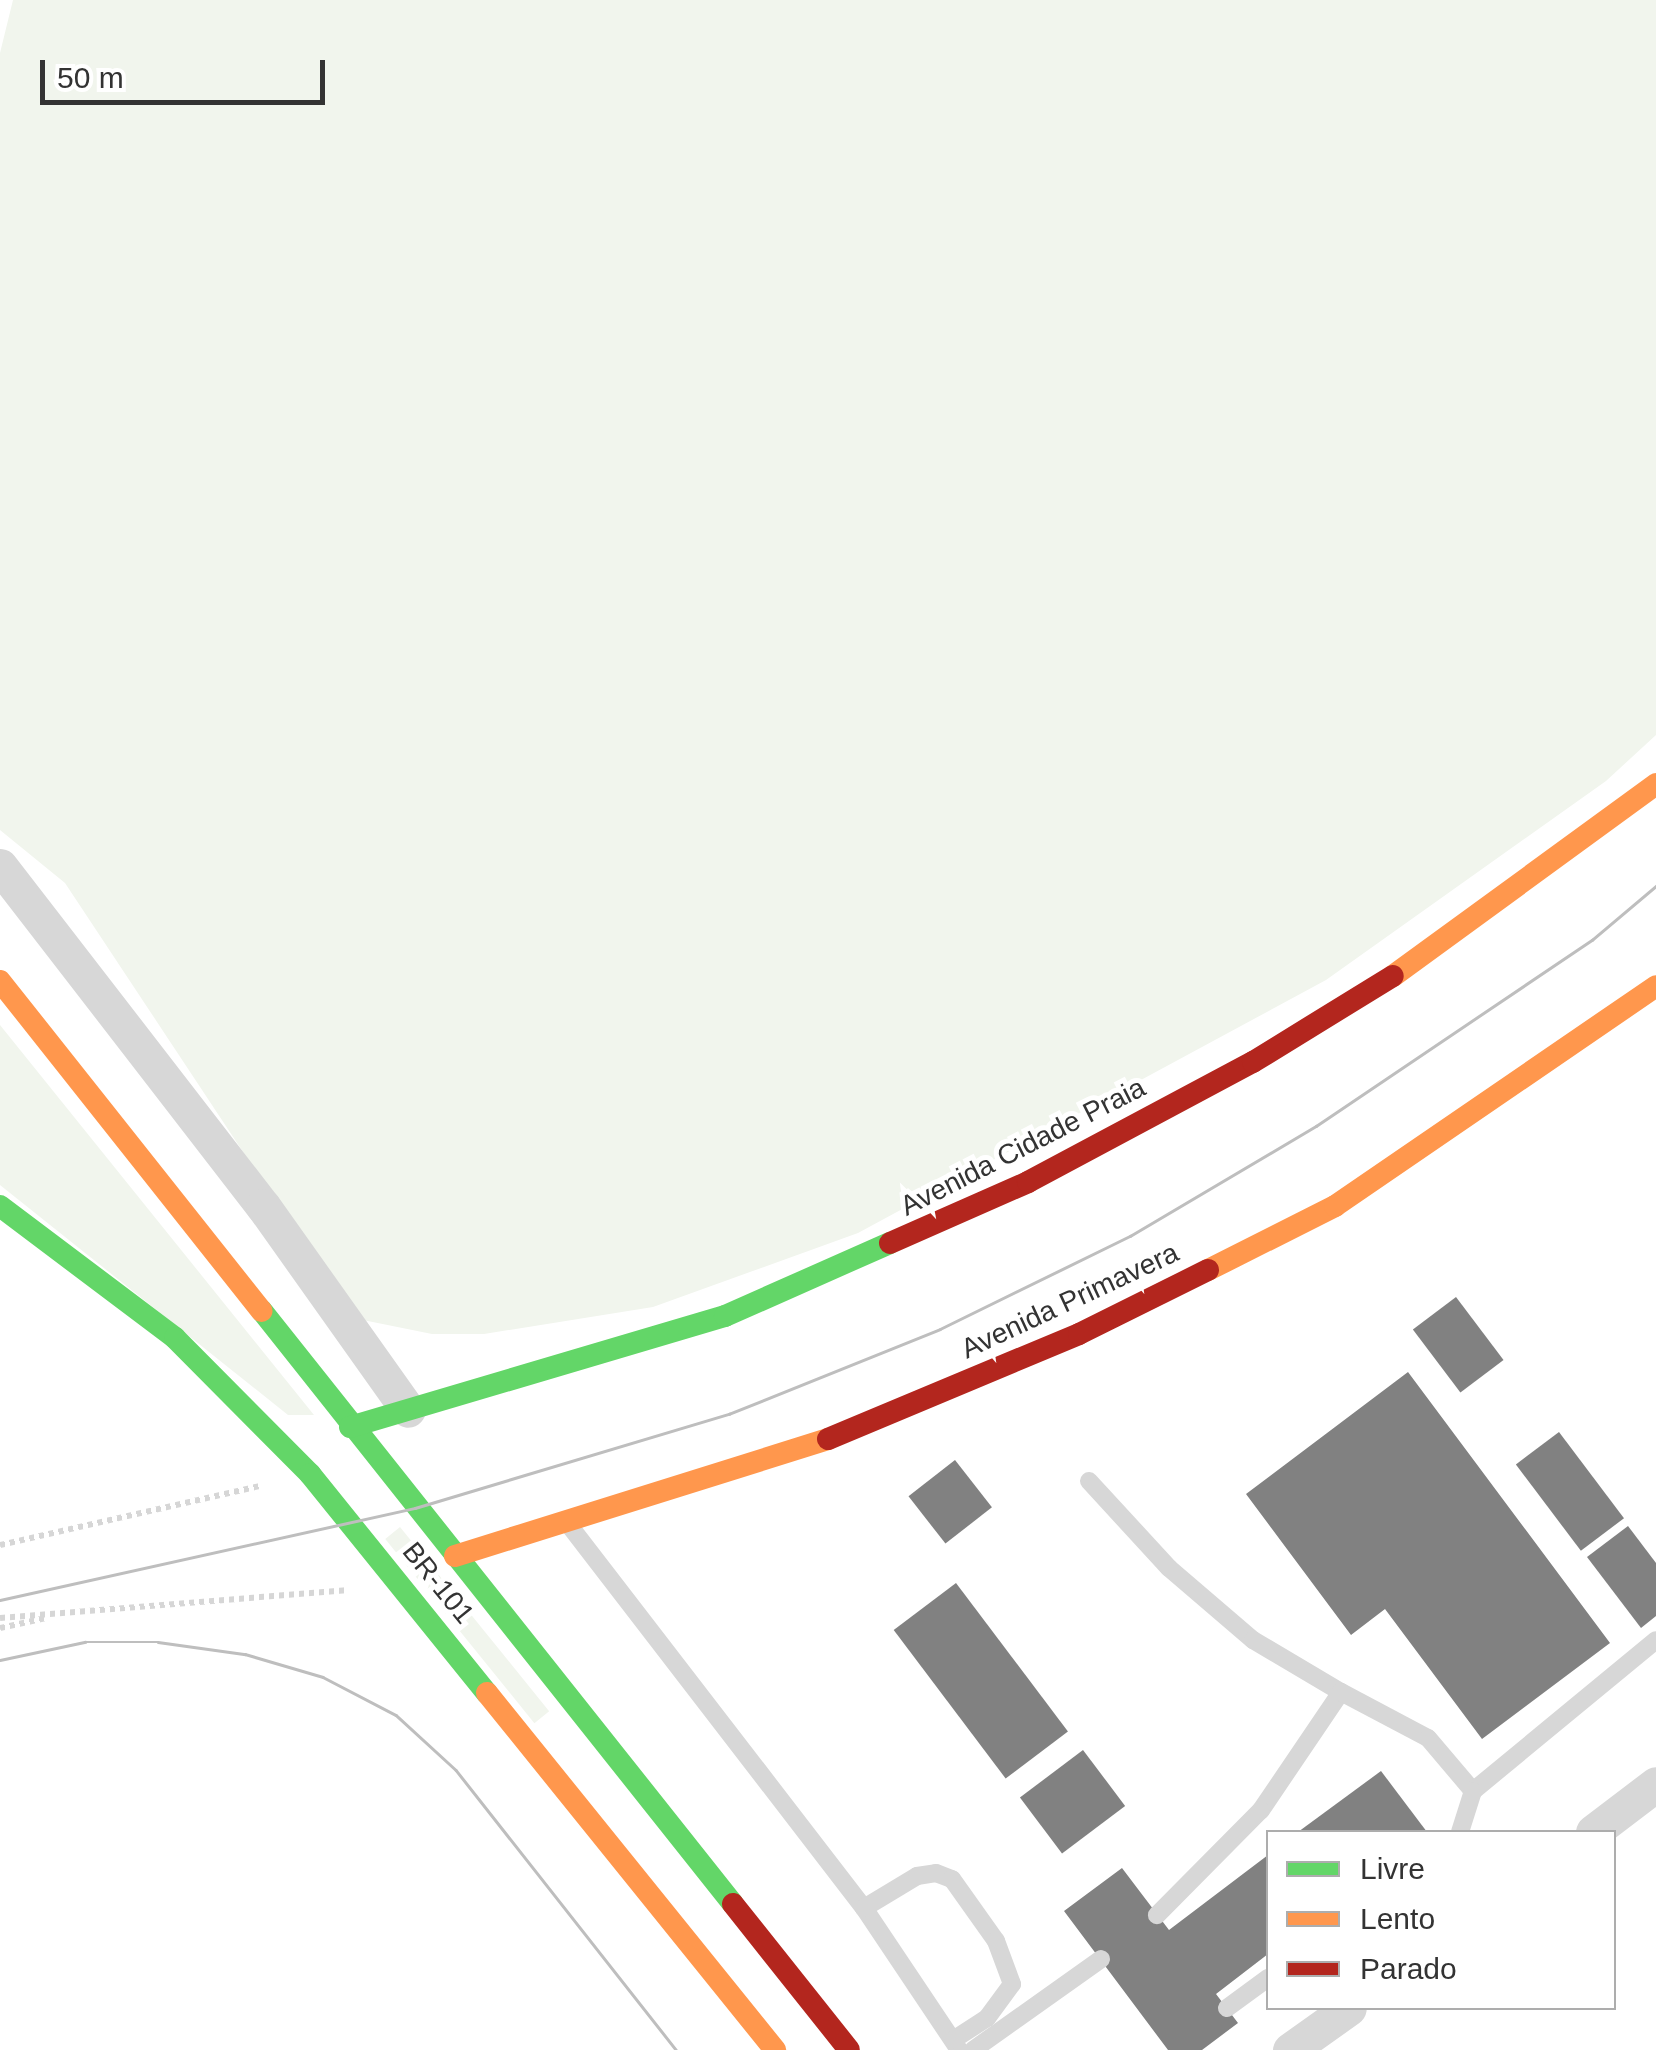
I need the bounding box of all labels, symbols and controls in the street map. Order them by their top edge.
scale bar [45,40,330,102]
text: 50 m [57,61,124,94]
street label: Avenida Cidade Praia [895,1071,1151,1223]
street label: Avenida Primavera [956,1236,1184,1366]
street label: BR-101 [395,1536,481,1630]
legend [1266,1830,1616,2010]
text: Livre [1360,1852,1425,1885]
text: Lento [1360,1902,1435,1935]
text: Parado [1360,1952,1457,1985]

